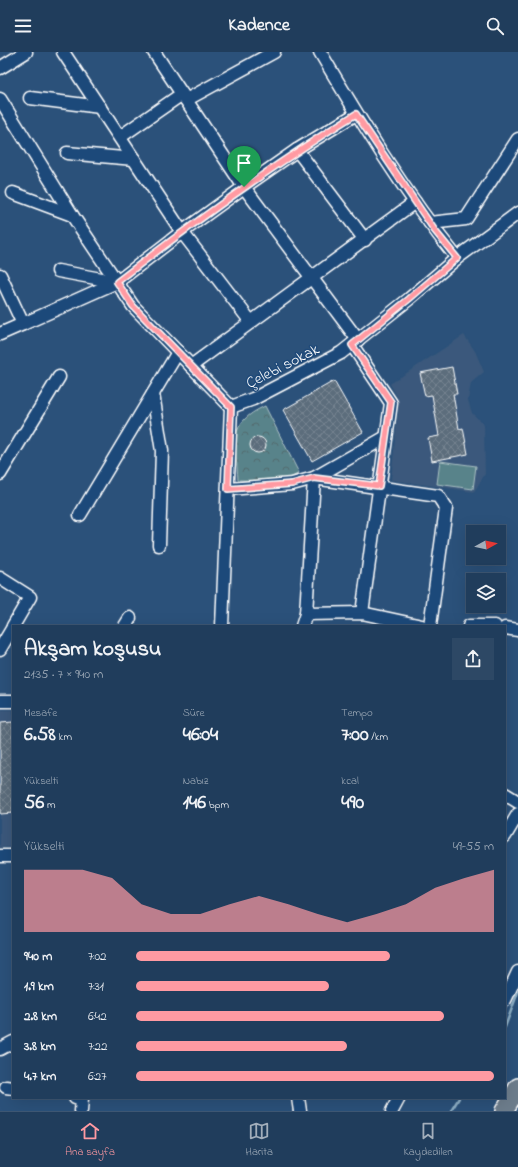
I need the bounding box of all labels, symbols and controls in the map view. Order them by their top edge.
text: Kadence [228,13,290,39]
icon: menu [12,15,34,37]
icon: search [484,15,506,37]
pin [227,146,261,187]
icon: arrive [233,152,255,174]
street label: Çelebi sokak [242,338,325,396]
north arrow [466,525,506,565]
map controls [466,525,506,613]
button: layers [466,573,506,613]
text: Akşam koşusu [24,634,161,666]
button: share [452,638,494,680]
text: 21:35 · 7 × 940 m [24,665,103,684]
text: Mesafe [24,705,57,721]
text: Süre [183,705,204,721]
text: Tempo [341,705,373,721]
text: 6.58 [24,721,56,750]
text: 46:04 [183,721,218,750]
text: 7:00 [341,721,369,750]
text: km [56,729,72,745]
text: /km [369,729,388,745]
text: Yükselti [24,773,58,789]
text: Nabız [183,773,208,789]
text: kcal [341,773,359,789]
text: 56 [24,789,44,818]
text: 146 [183,789,206,818]
text: 490 [341,789,364,818]
text: m [44,797,56,813]
text: bpm [206,797,229,813]
text: Yükselti [24,837,64,856]
text: 49–55 m [453,837,494,856]
text: 940 m [24,947,52,966]
text: 7:02 [88,947,107,966]
text: 1.9 km [24,977,54,996]
text: 7:31 [88,977,104,996]
text: 2.8 km [24,1007,57,1026]
text: 6:42 [88,1007,107,1026]
text: 3.8 km [24,1037,56,1056]
text: 7:22 [88,1037,107,1056]
text: 4.7 km [24,1067,56,1086]
text: 6:27 [88,1067,107,1086]
tab: Ana sayfa [65,1120,115,1160]
tab: Harita [246,1120,273,1160]
tab: Kaydedilen [403,1120,453,1160]

